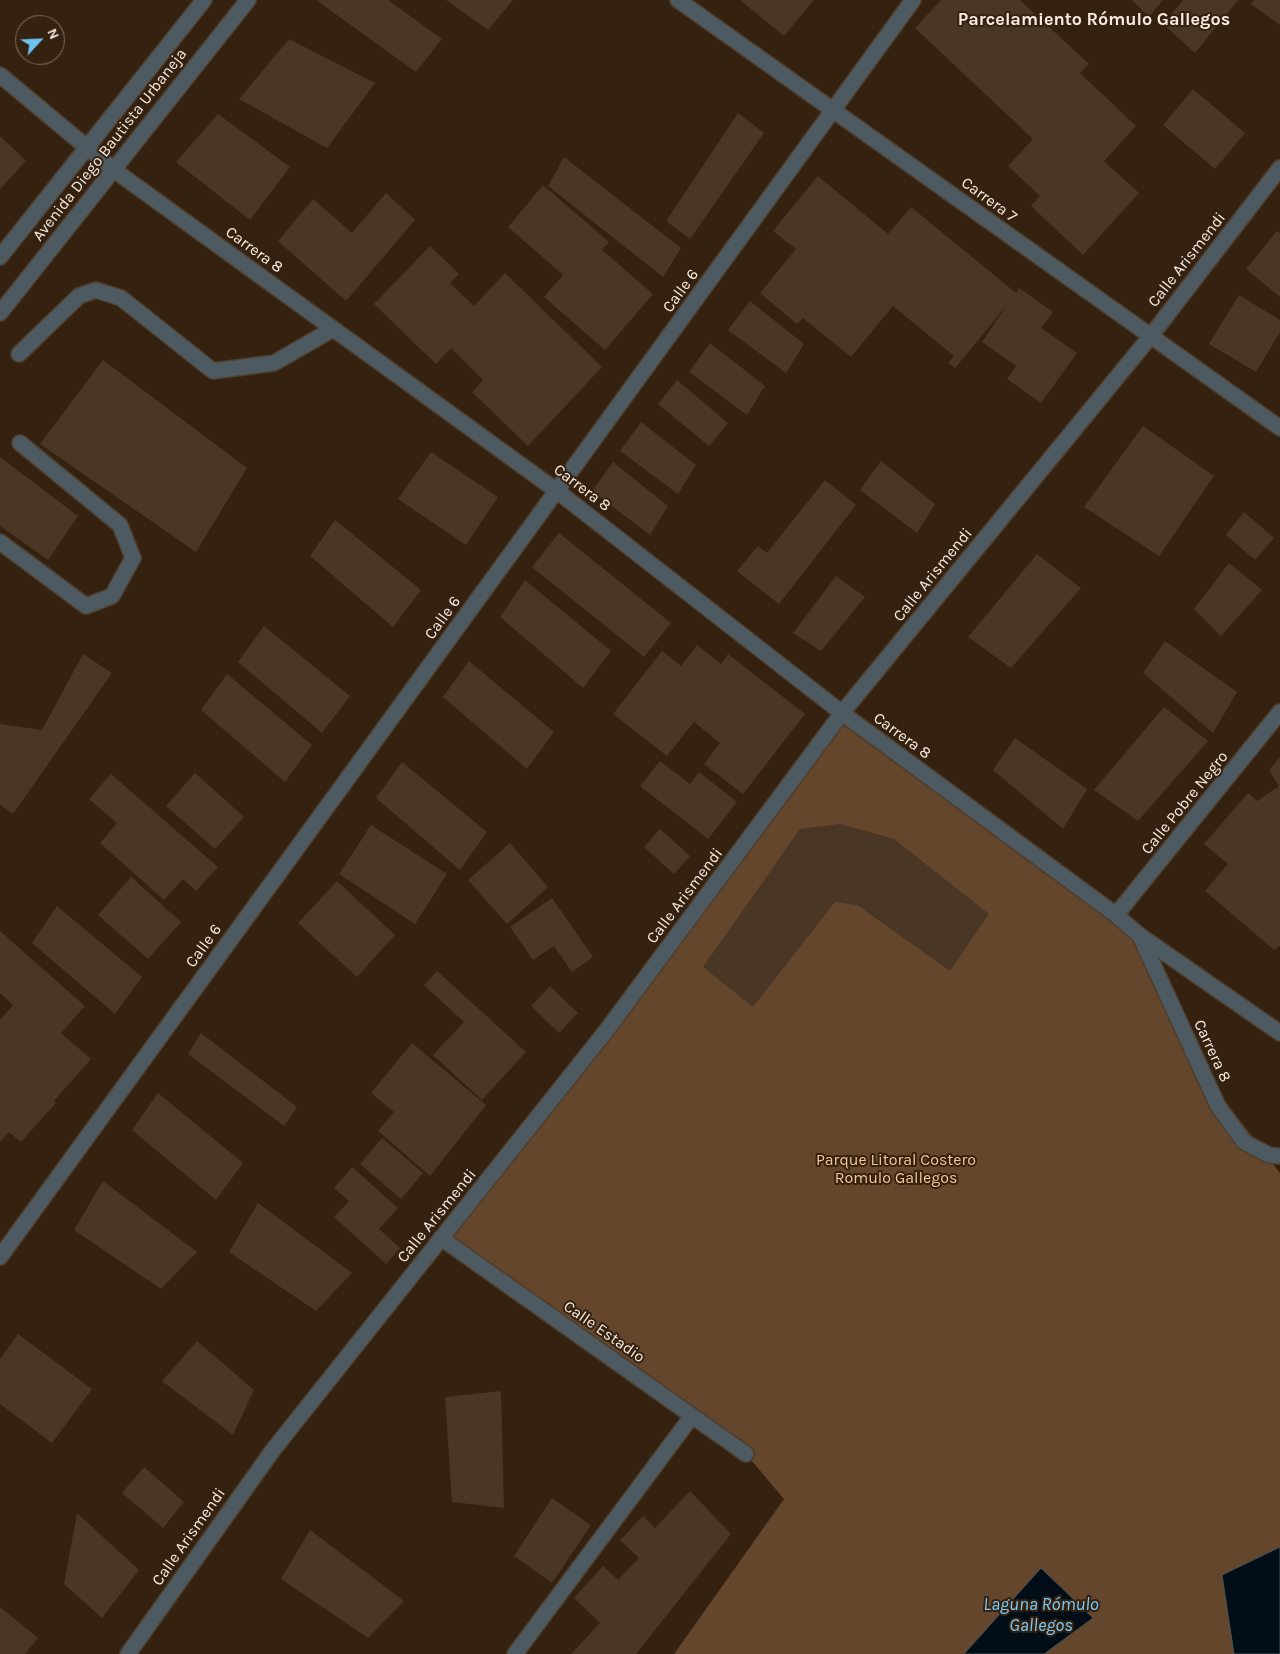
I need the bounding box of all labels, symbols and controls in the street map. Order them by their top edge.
district label: Parcelamiento Rómulo Gallegos [958,9,1230,31]
north arrow [15,15,65,65]
text: N [43,26,63,42]
street label: Avenida Diego Bautista Urbaneja [29,45,191,245]
street label: Carrera 7 [957,173,1021,227]
street label: Calle Arismendi [1144,209,1230,311]
street label: Carrera 8 [221,223,287,277]
street label: Calle 6 [659,266,703,316]
street label: Carrera 8 [550,460,614,516]
street label: Calle Arismendi [889,524,977,626]
street label: Calle 6 [421,593,465,643]
street label: Carrera 8 [869,709,935,763]
street label: Calle Pobre Negro [1138,748,1232,858]
street label: Calle Arismendi [643,844,727,948]
street label: Calle 6 [182,921,226,971]
street label: Carrera 8 [1189,1017,1235,1085]
park label: Parque Litoral Costero Romulo Gallegos [816,1150,976,1188]
street label: Calle Arismendi [393,1165,481,1267]
street label: Calle Estadio [560,1297,648,1367]
street label: Calle Arismendi [148,1484,230,1590]
water label: Laguna Rómulo Gallegos [983,1594,1099,1636]

